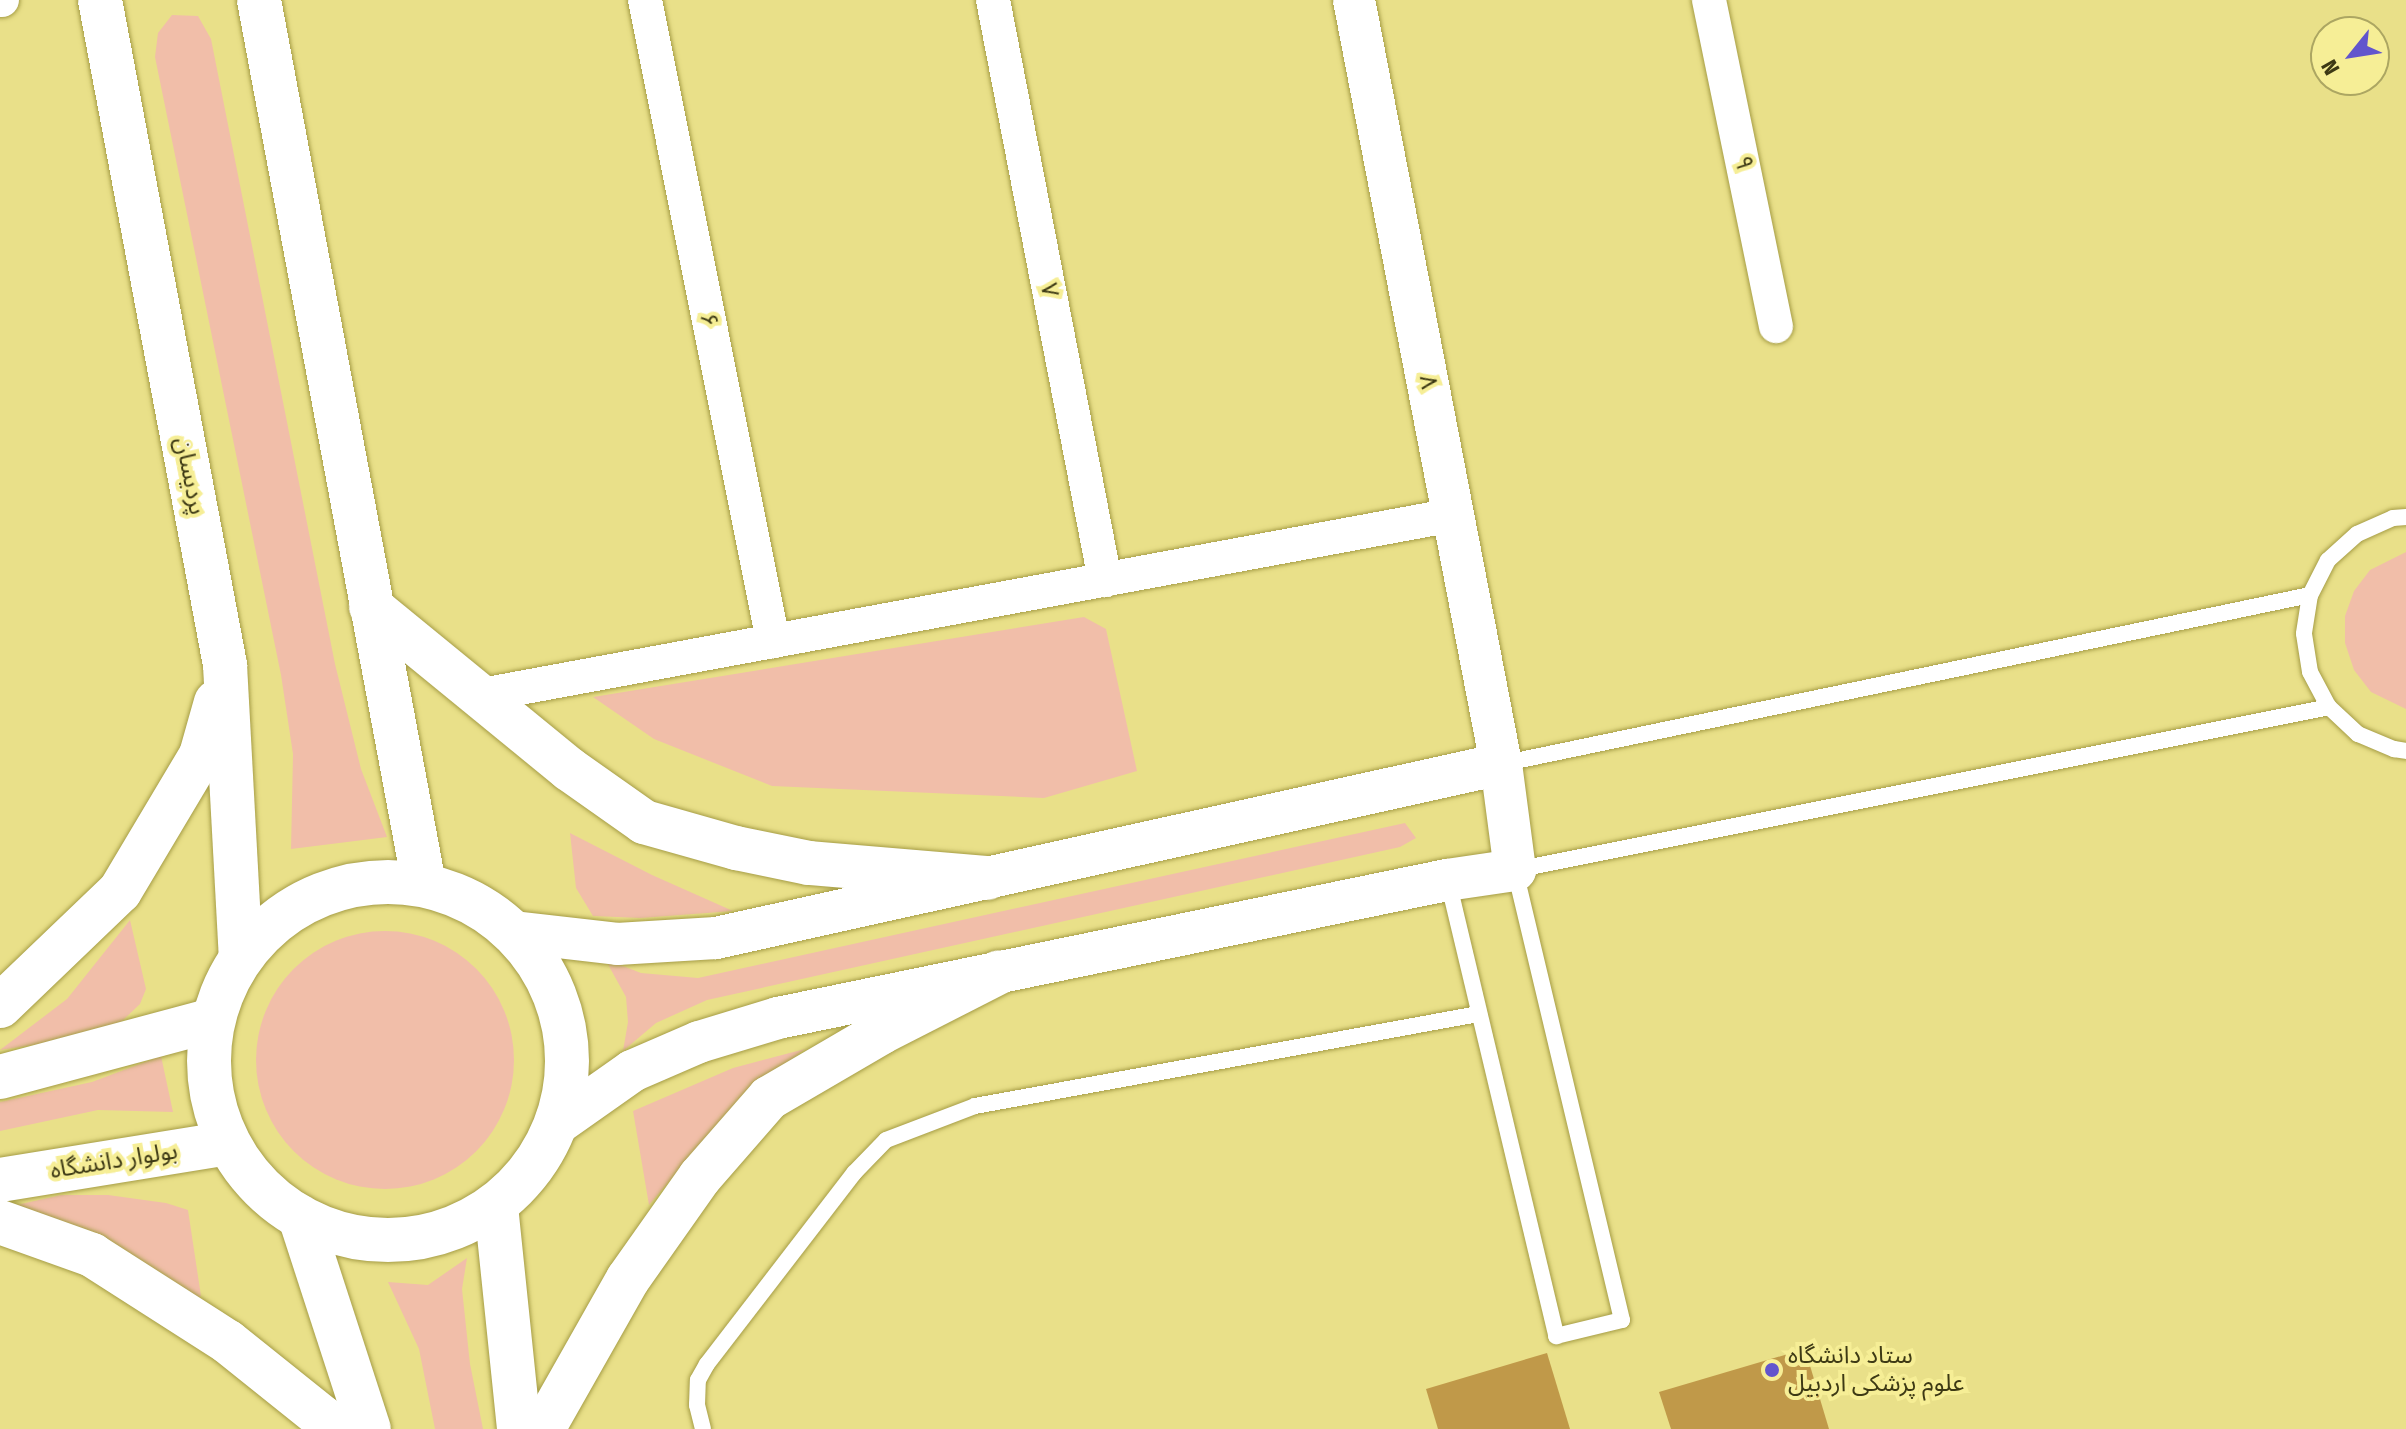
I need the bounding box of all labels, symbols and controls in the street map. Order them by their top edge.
north arrow [2310,16,2390,96]
text: N [2316,55,2346,80]
street label: ۹ [1727,153,1759,173]
street label: ۷ [1034,281,1064,299]
street label: ۶ [694,311,724,329]
street label: ۸ [1413,373,1443,391]
street label: پردیسان [168,435,212,517]
street label: بولوار دانشگاه [48,1137,180,1185]
place label: ستاد دانشگاه علوم پزشکی اردبیل [1788,1342,1964,1398]
marker: ستاد دانشگاه علوم پزشکی اردبیل [1763,1361,1781,1379]

